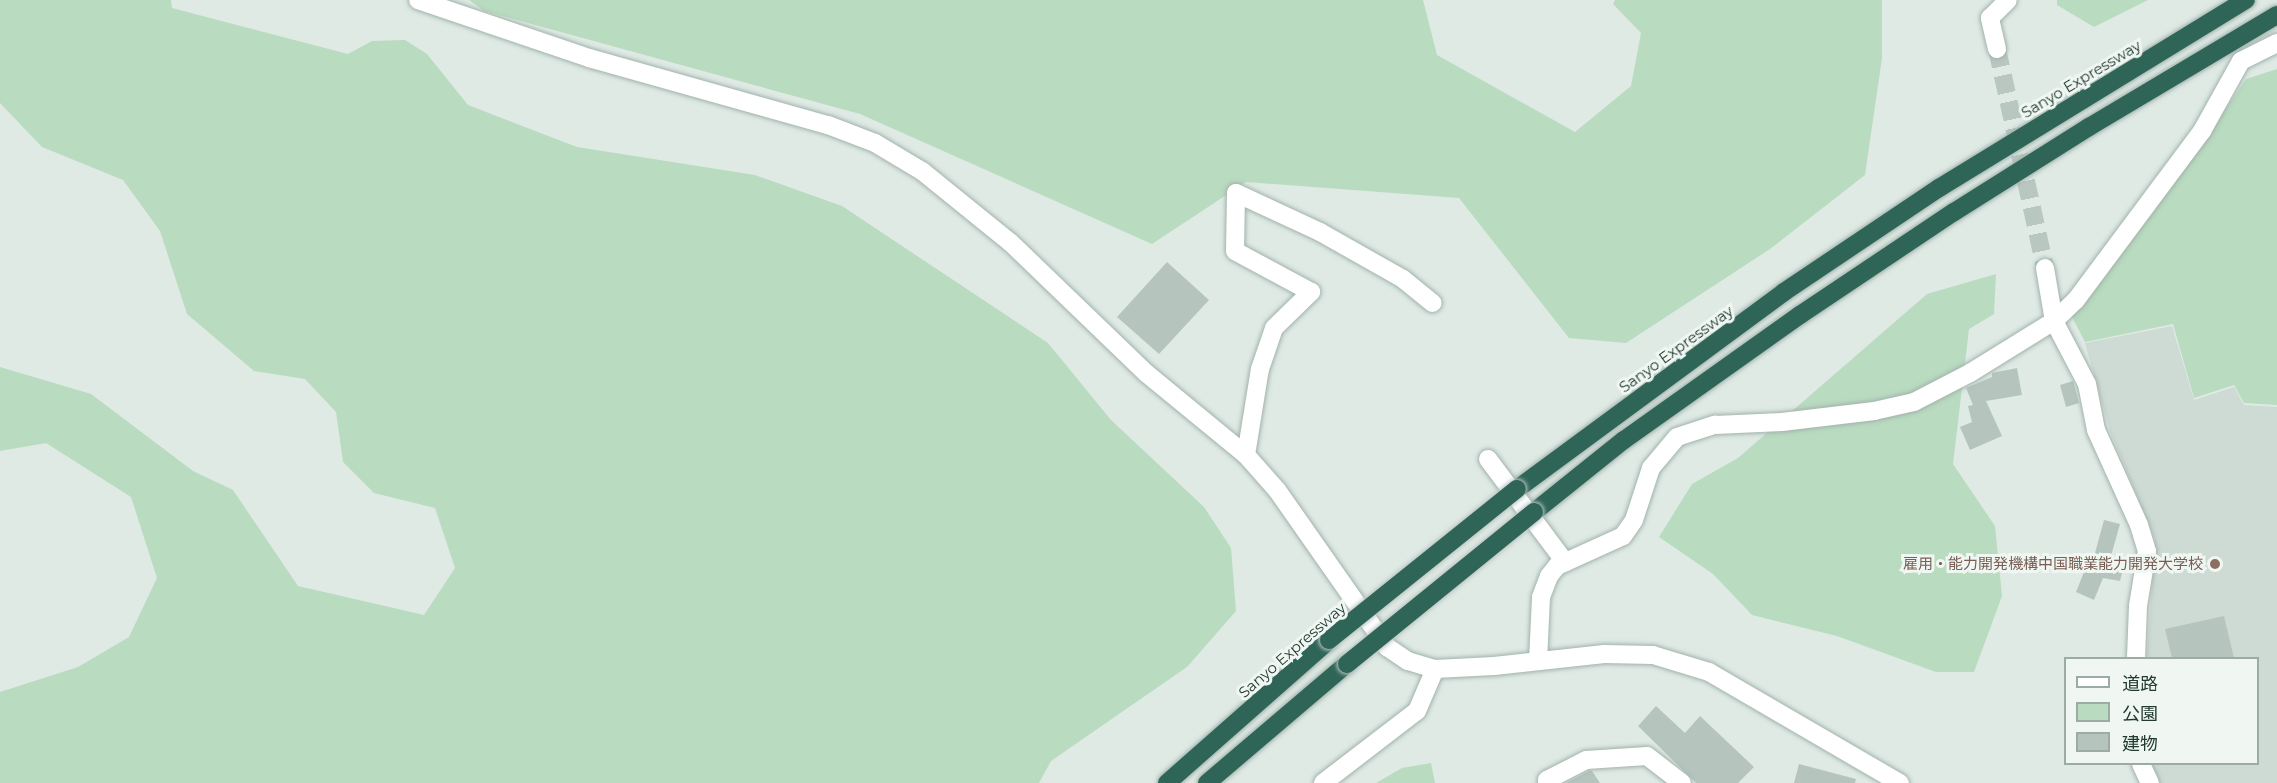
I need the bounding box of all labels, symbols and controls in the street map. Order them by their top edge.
street label: Sanyo Expressway [2018,36,2144,122]
street label: Sanyo Expressway [1616,302,1736,396]
place label: 雇用・能力開発機構中国職業能力開発大学校 [1903,555,2203,573]
marker: 雇用・能力開発機構中国職業能力開発大学校 [2208,557,2222,571]
street label: Sanyo Expressway [1235,599,1349,701]
legend [2064,657,2259,765]
text: 道路 [2122,673,2158,695]
text: 公園 [2122,703,2158,725]
text: 建物 [2122,733,2158,755]

